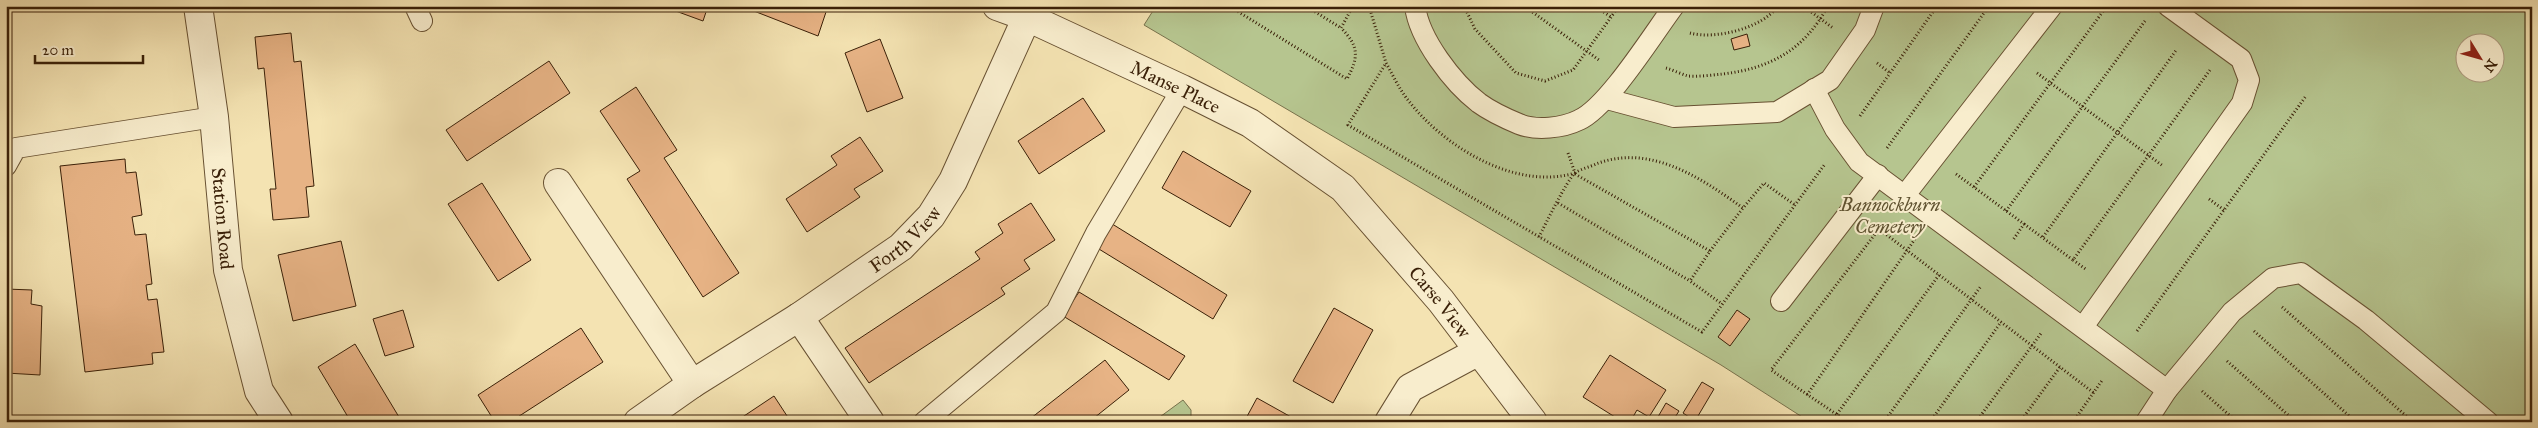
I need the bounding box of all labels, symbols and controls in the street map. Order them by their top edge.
scale bar [35,32,142,64]
north arrow [2456,32,2506,82]
text: 20 m [42,41,74,59]
street label: Manse Place [1127,55,1224,118]
text: N [2480,56,2500,75]
street label: Station Road [207,166,239,271]
park label: Bannockburn Cemetery [1839,193,1940,238]
street label: Forth View [864,202,946,277]
street label: Carse View [1404,261,1476,343]

